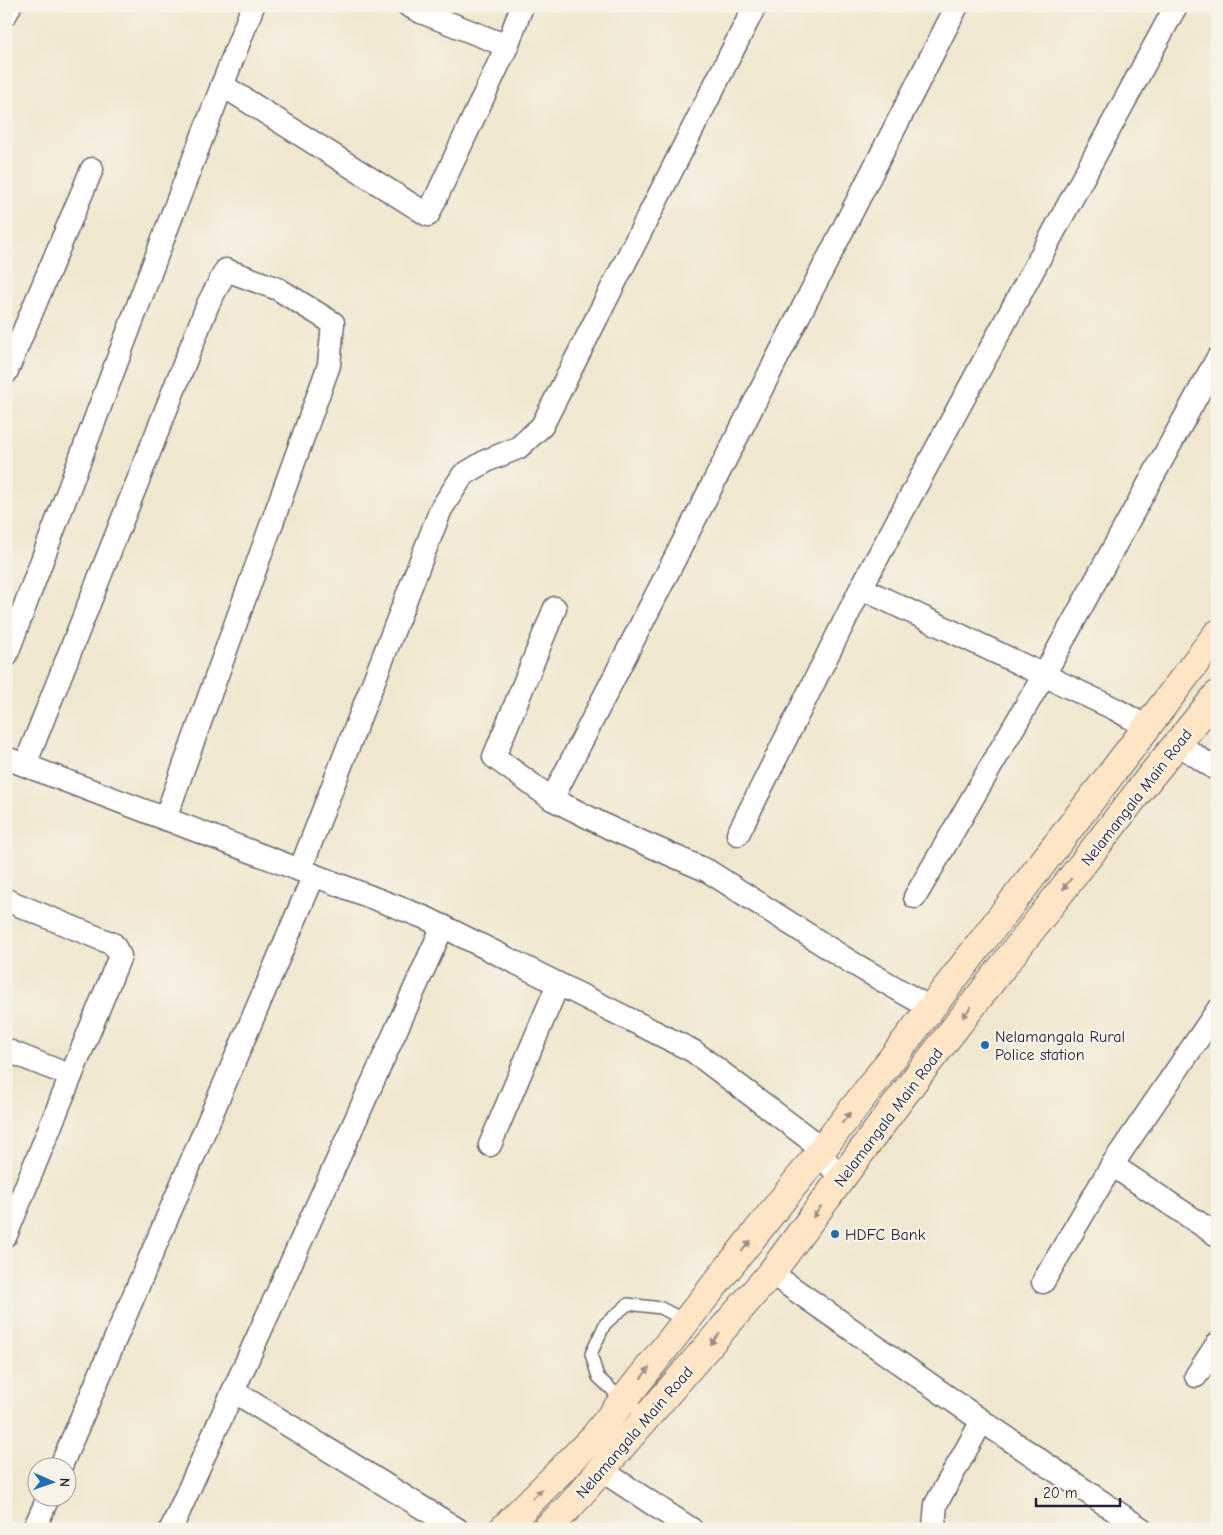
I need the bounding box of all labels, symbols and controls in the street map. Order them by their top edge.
street label: Nelamangala Main Road [1078,726,1196,870]
one-way arrow [1062,877,1073,890]
one-way arrow [962,1005,972,1019]
place label: Nelamangala Rural Police station [995,1028,1125,1064]
marker: Nelamangala Rural Police station [979,1039,991,1051]
street label: Nelamangala Main Road [831,1045,947,1190]
one-way arrow [841,1111,851,1125]
one-way arrow [812,1205,822,1219]
place label: HDFC Bank [845,1226,926,1244]
marker: HDFC Bank [829,1228,841,1240]
one-way arrow [740,1240,751,1253]
one-way arrow [709,1332,721,1344]
street label: Nelamangala Main Road [573,1363,697,1502]
one-way arrow [640,1366,650,1380]
north arrow [28,1458,78,1508]
scale bar [1036,1475,1119,1507]
text: N [56,1478,73,1487]
text: 20 m [1043,1484,1077,1502]
one-way arrow [531,1488,543,1500]

